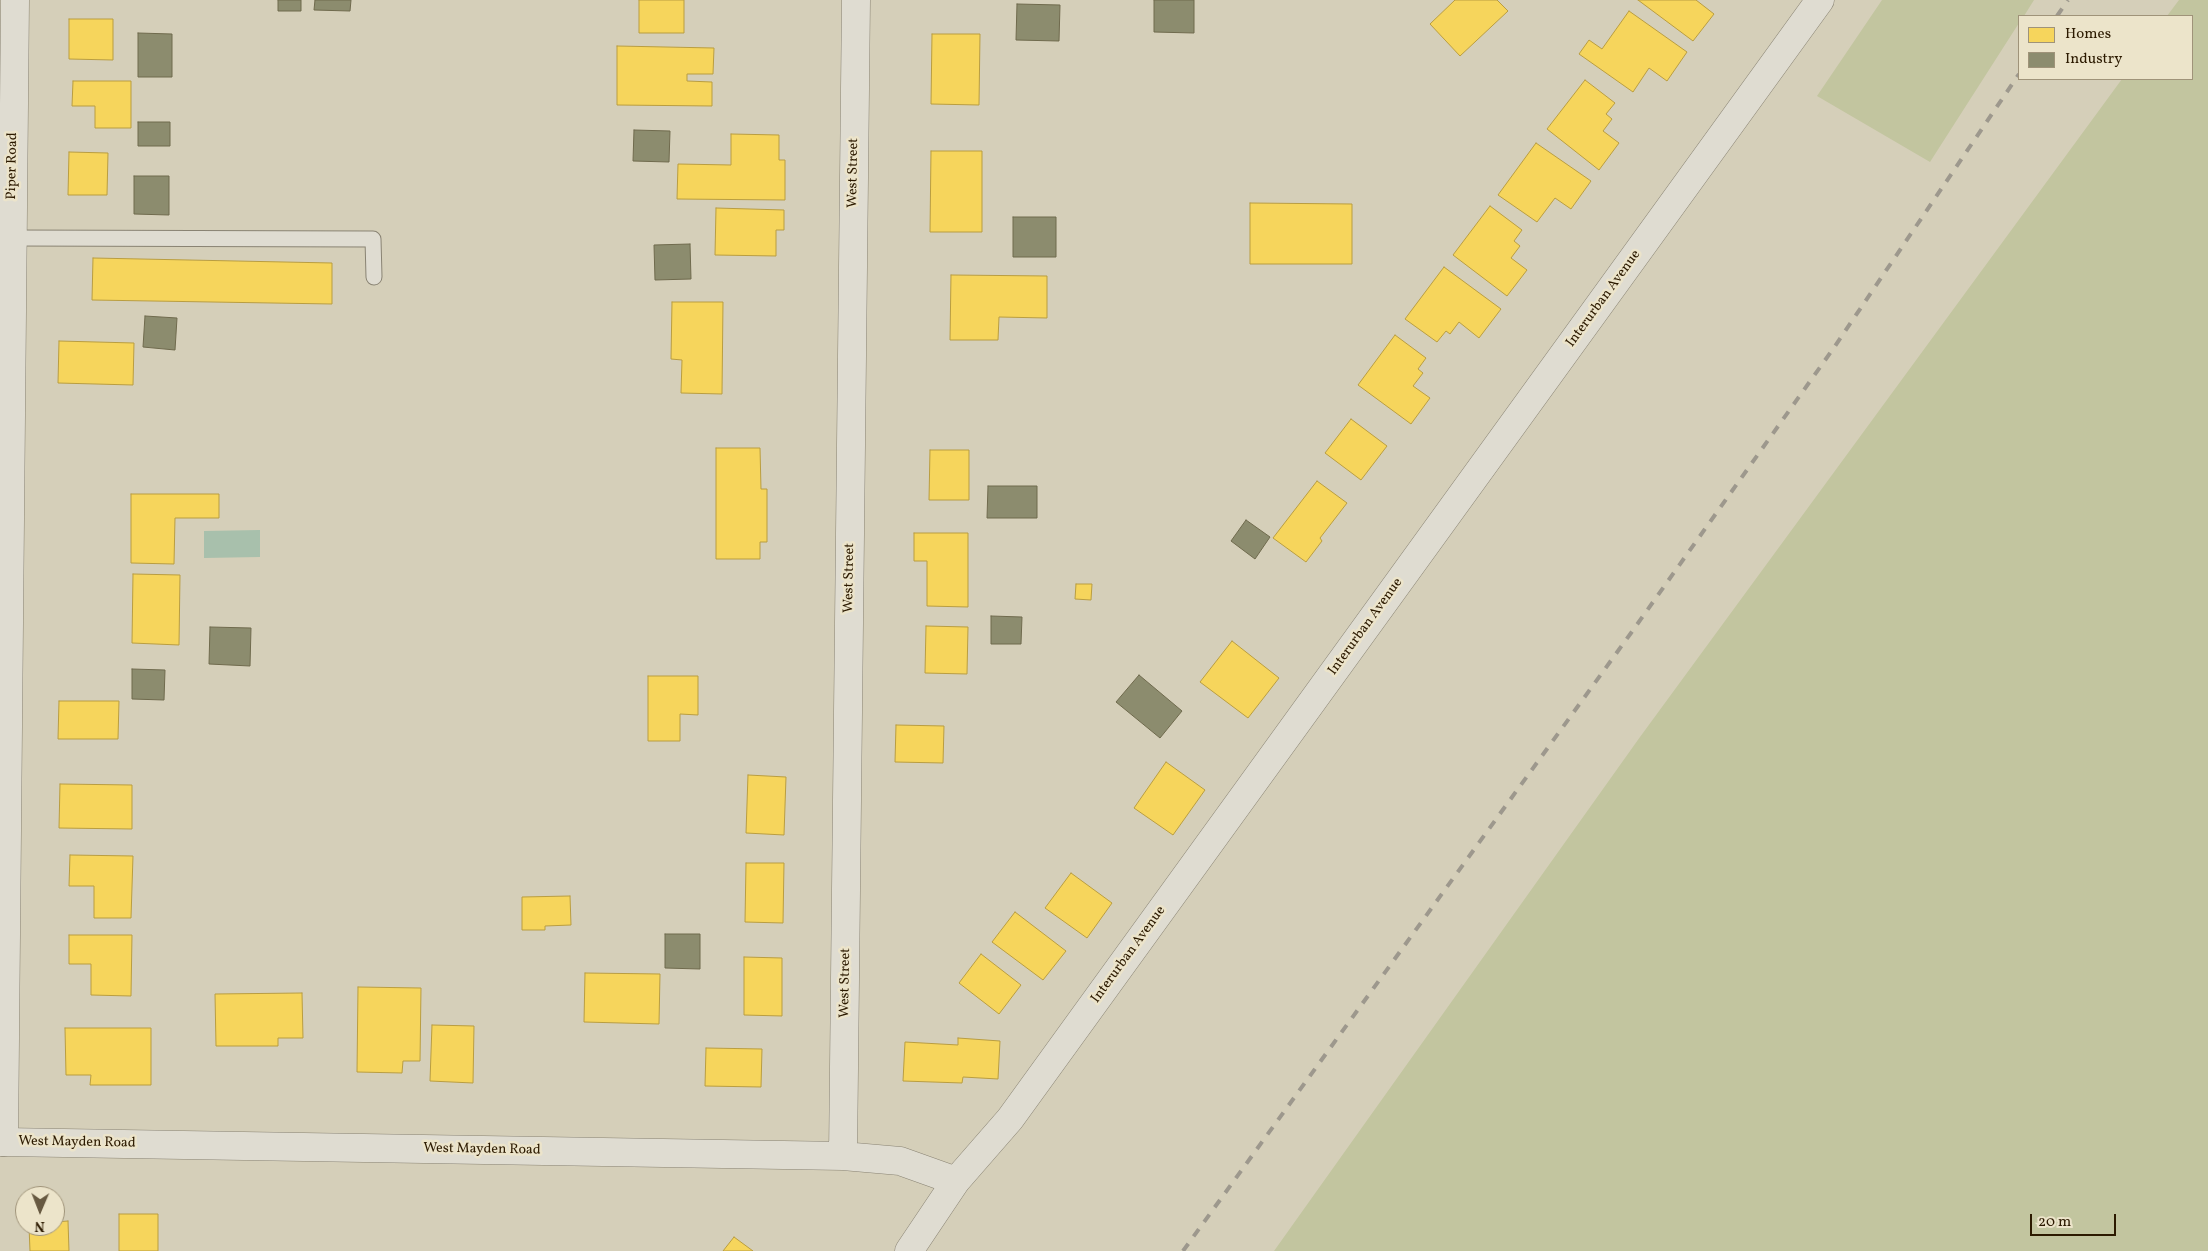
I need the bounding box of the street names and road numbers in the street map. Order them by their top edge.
street label: Piper Road [4,132,22,200]
street label: West Street [845,138,863,208]
street label: Interurban Avenue [1563,247,1645,351]
street label: West Street [841,543,859,613]
street label: Interurban Avenue [1325,575,1407,679]
street label: Interurban Avenue [1088,903,1170,1007]
street label: West Street [837,948,855,1018]
street label: West Mayden Road [18,1134,136,1152]
street label: West Mayden Road [423,1141,541,1159]

